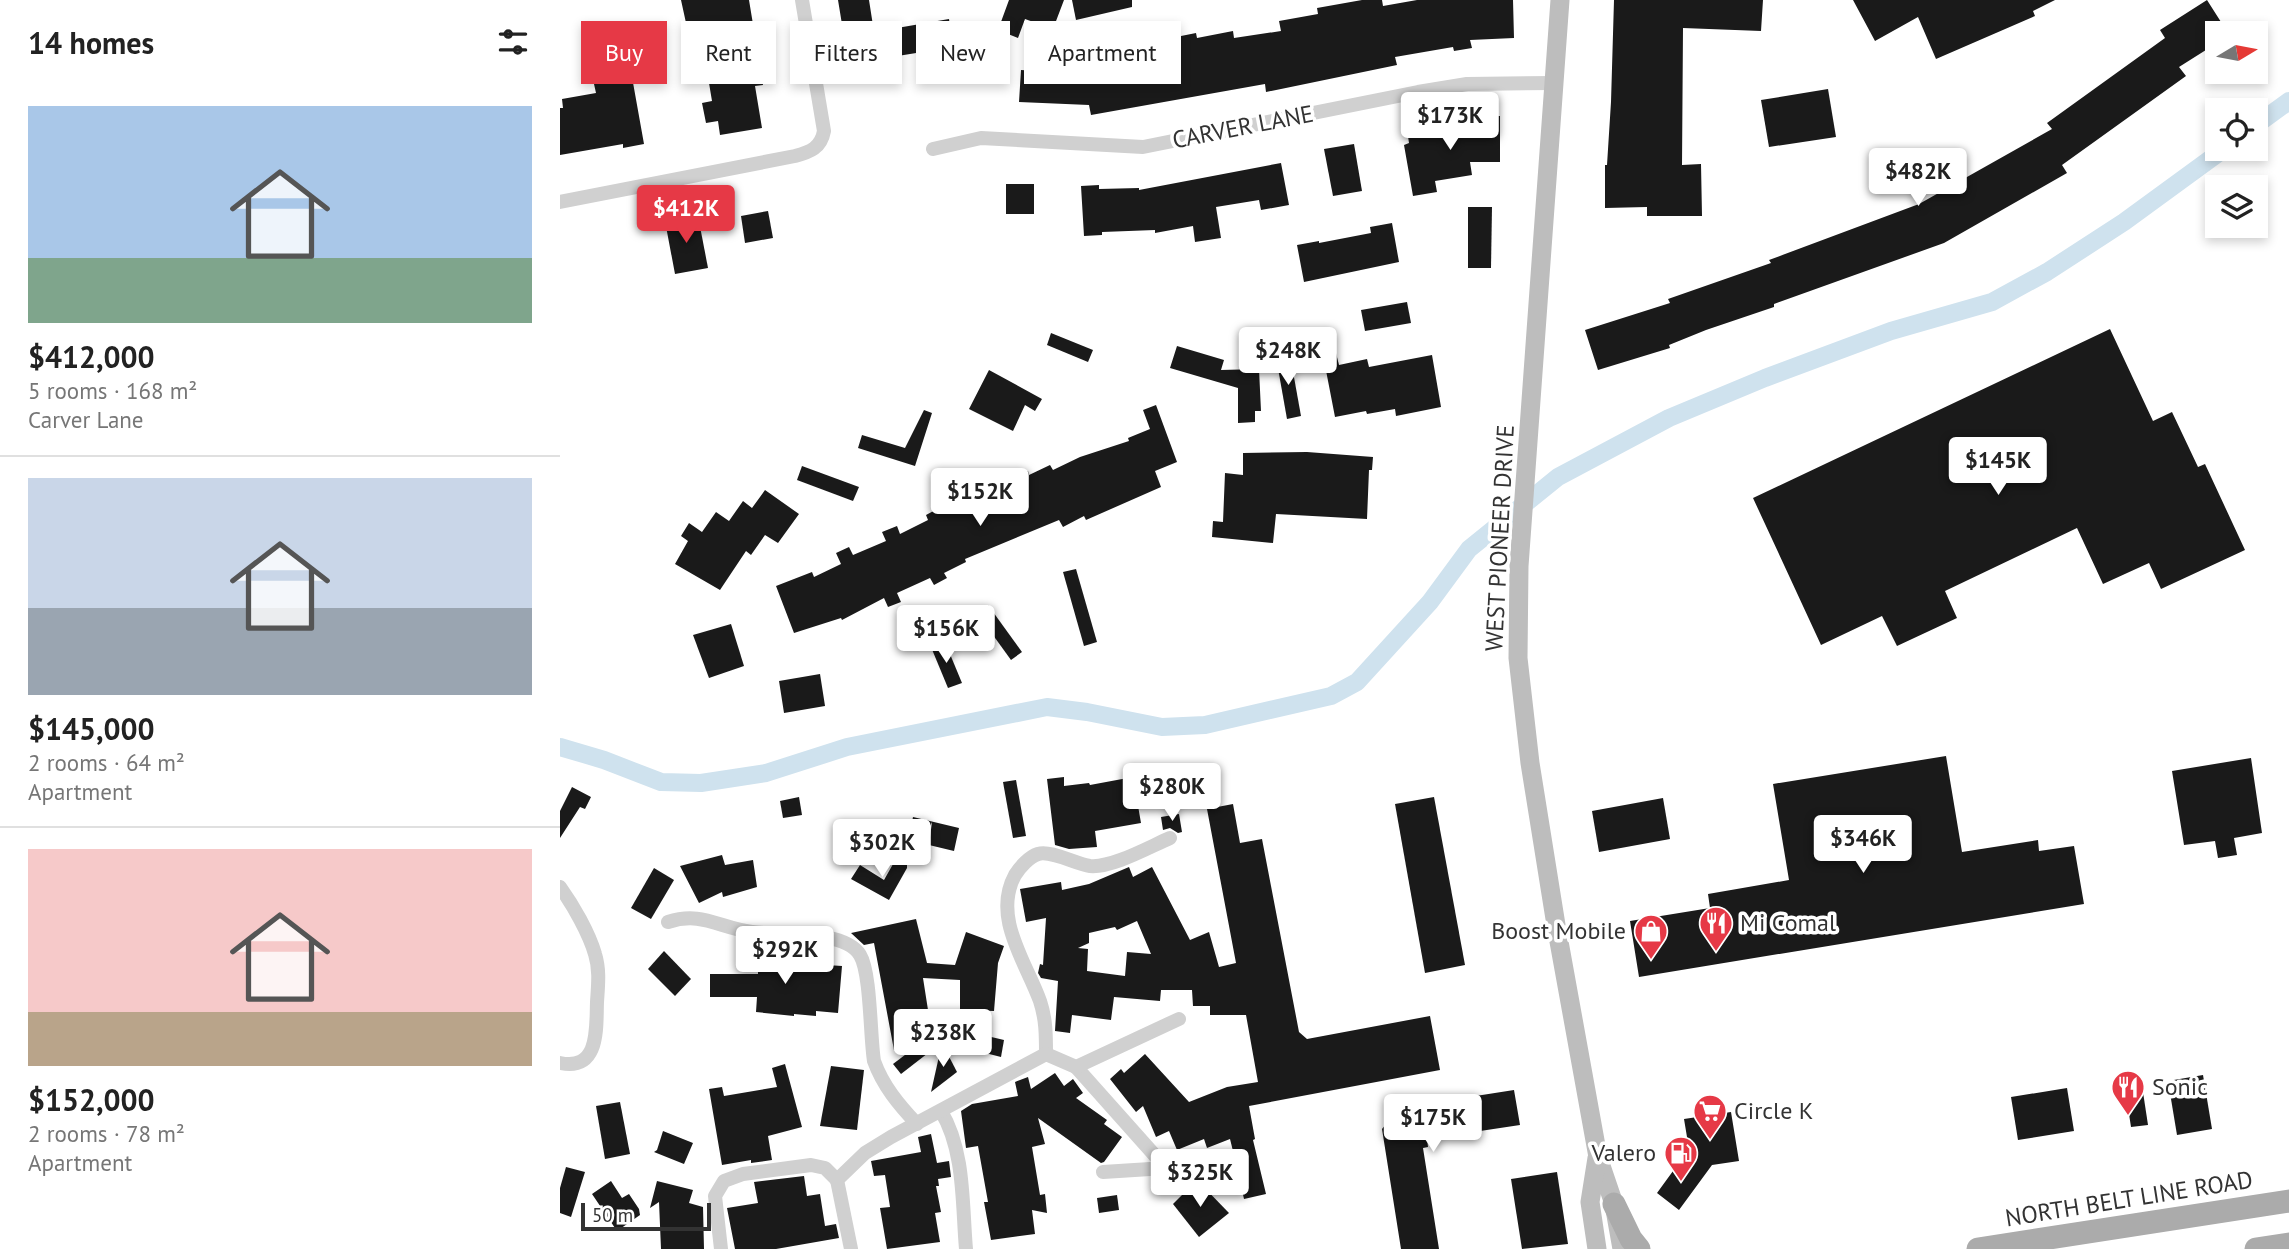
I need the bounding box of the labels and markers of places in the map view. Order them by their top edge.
pin: $173K [1401,92,1499,152]
pin: $482K [1869,148,1967,208]
pin: $412K [637,186,735,245]
pin: $248K [1239,328,1337,387]
pin: $145K [1949,438,2047,497]
pin: $152K [931,468,1029,528]
pin: $156K [897,606,995,665]
pin: $280K [1123,764,1221,823]
pin: $346K [1814,816,1912,875]
pin: $302K [833,820,931,879]
restaurant icon: Mi Comal [1697,904,1735,953]
place label: Mi Comal [1740,907,1836,938]
shop icon: Boost Mobile [1632,912,1670,961]
place label: Boost Mobile [1491,915,1626,946]
pin: $292K [736,926,834,986]
pin: $238K [894,1010,992,1069]
restaurant icon: Sonic [2109,1068,2147,1117]
place label: Sonic [2152,1071,2208,1102]
supermarket icon: Circle K [1691,1092,1729,1141]
pin: $175K [1384,1094,1482,1154]
place label: Circle K [1734,1095,1813,1126]
fuel station icon: Valero [1662,1134,1700,1183]
place label: Valero [1590,1137,1656,1168]
pin: $325K [1151,1150,1249,1209]

